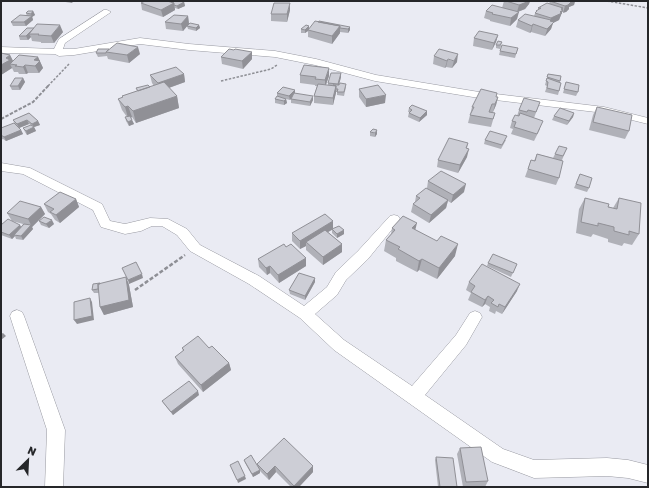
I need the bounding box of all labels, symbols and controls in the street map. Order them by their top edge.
north arrow [8,440,48,480]
text: N [26,444,38,459]

